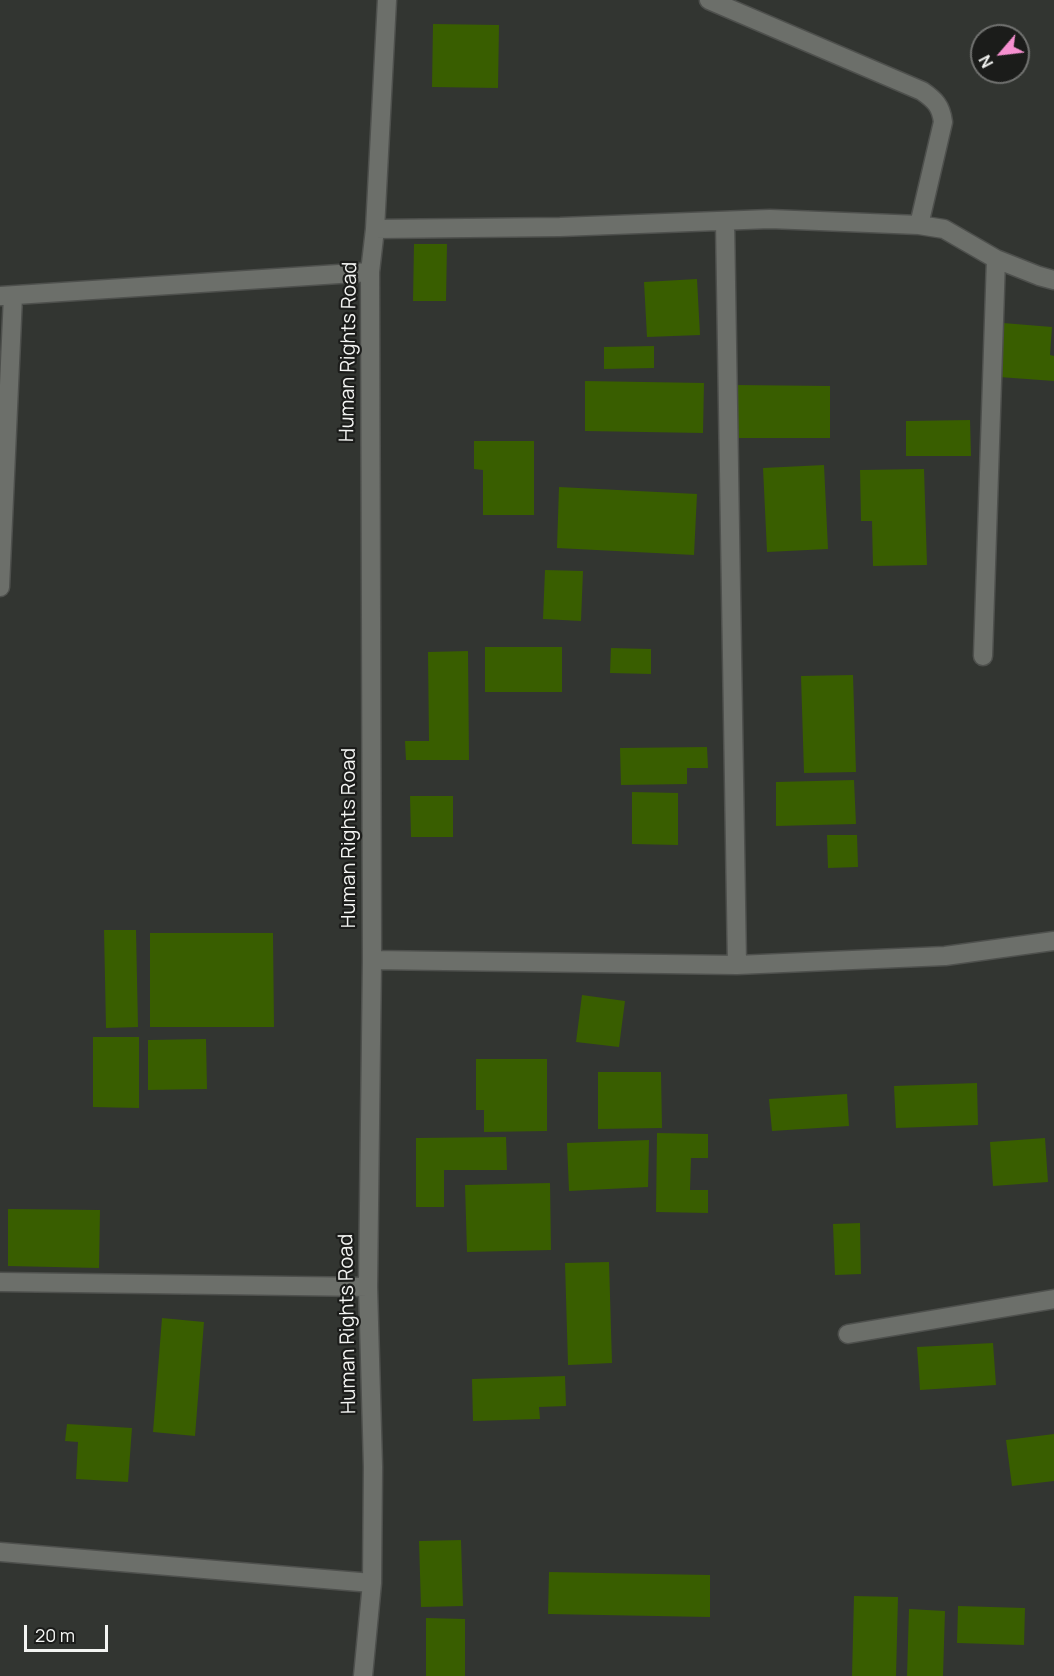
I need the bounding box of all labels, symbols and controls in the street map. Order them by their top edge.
north arrow [970,24,1030,84]
text: N [973,51,998,72]
street label: Human Rights Road [335,262,363,442]
street label: Human Rights Road [337,748,361,928]
street label: Human Rights Road [334,1234,362,1414]
scale bar [27,1613,111,1651]
text: 20 m [35,1623,75,1647]

